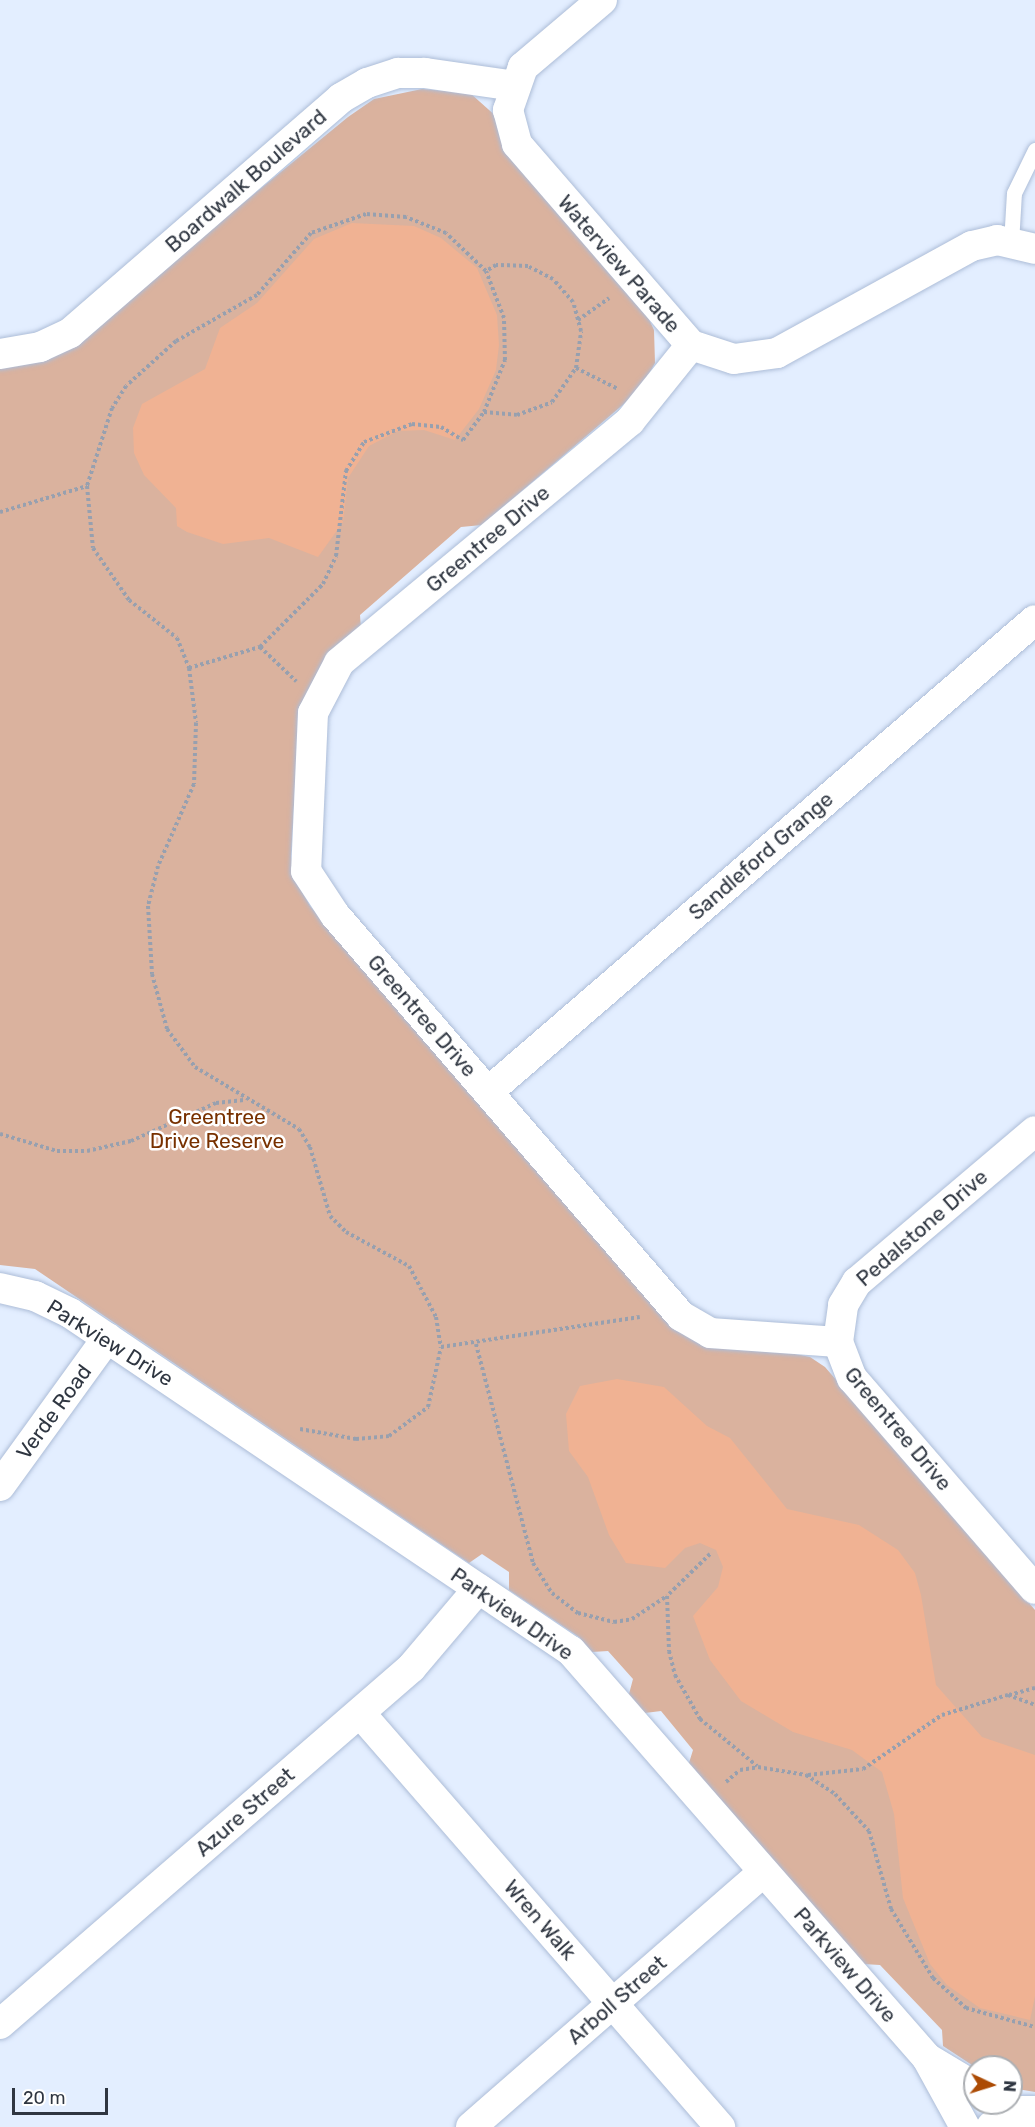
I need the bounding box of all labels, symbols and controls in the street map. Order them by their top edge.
street label: Boardwalk Boulevard [160,104,332,258]
street label: Waterview Parade [552,190,686,338]
street label: Greentree Drive [421,480,555,598]
street label: Sandleford Grange [684,787,838,925]
street label: Greentree Drive [362,950,482,1082]
park label: Greentree Drive Reserve [150,1104,284,1154]
street label: Pedalstone Drive [851,1164,993,1292]
street label: Parkview Drive [42,1294,178,1392]
street label: Verde Road [11,1360,97,1464]
street label: Greentree Drive [839,1362,957,1496]
street label: Parkview Drive [446,1562,578,1666]
street label: Azure Street [190,1762,300,1862]
street label: Wren Walk [498,1875,582,1965]
street label: Parkview Drive [788,1902,902,2028]
street label: Arboll Street [562,1950,672,2050]
north arrow [963,2055,1023,2115]
scale bar [15,2076,111,2114]
text: N [1000,2080,1019,2093]
text: 20 m [23,2087,65,2109]

